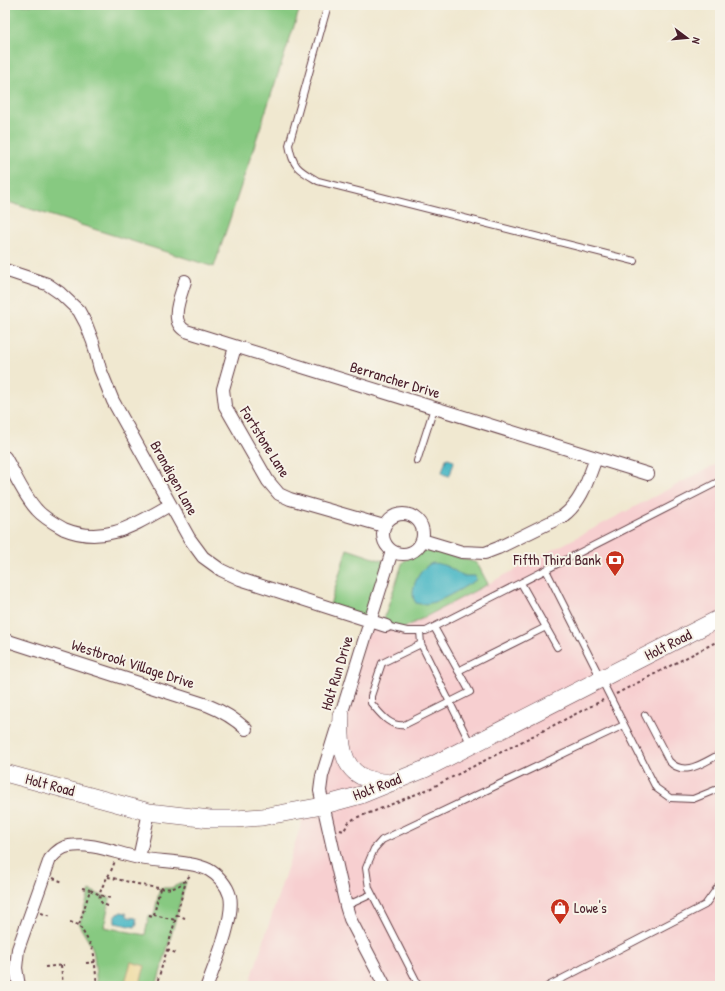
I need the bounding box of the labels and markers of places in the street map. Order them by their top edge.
place label: Fifth Third Bank [512,549,601,570]
bank icon: Fifth Third Bank [604,549,626,577]
shop icon: Lowe's [549,897,571,925]
place label: Lowe's [574,897,607,918]

